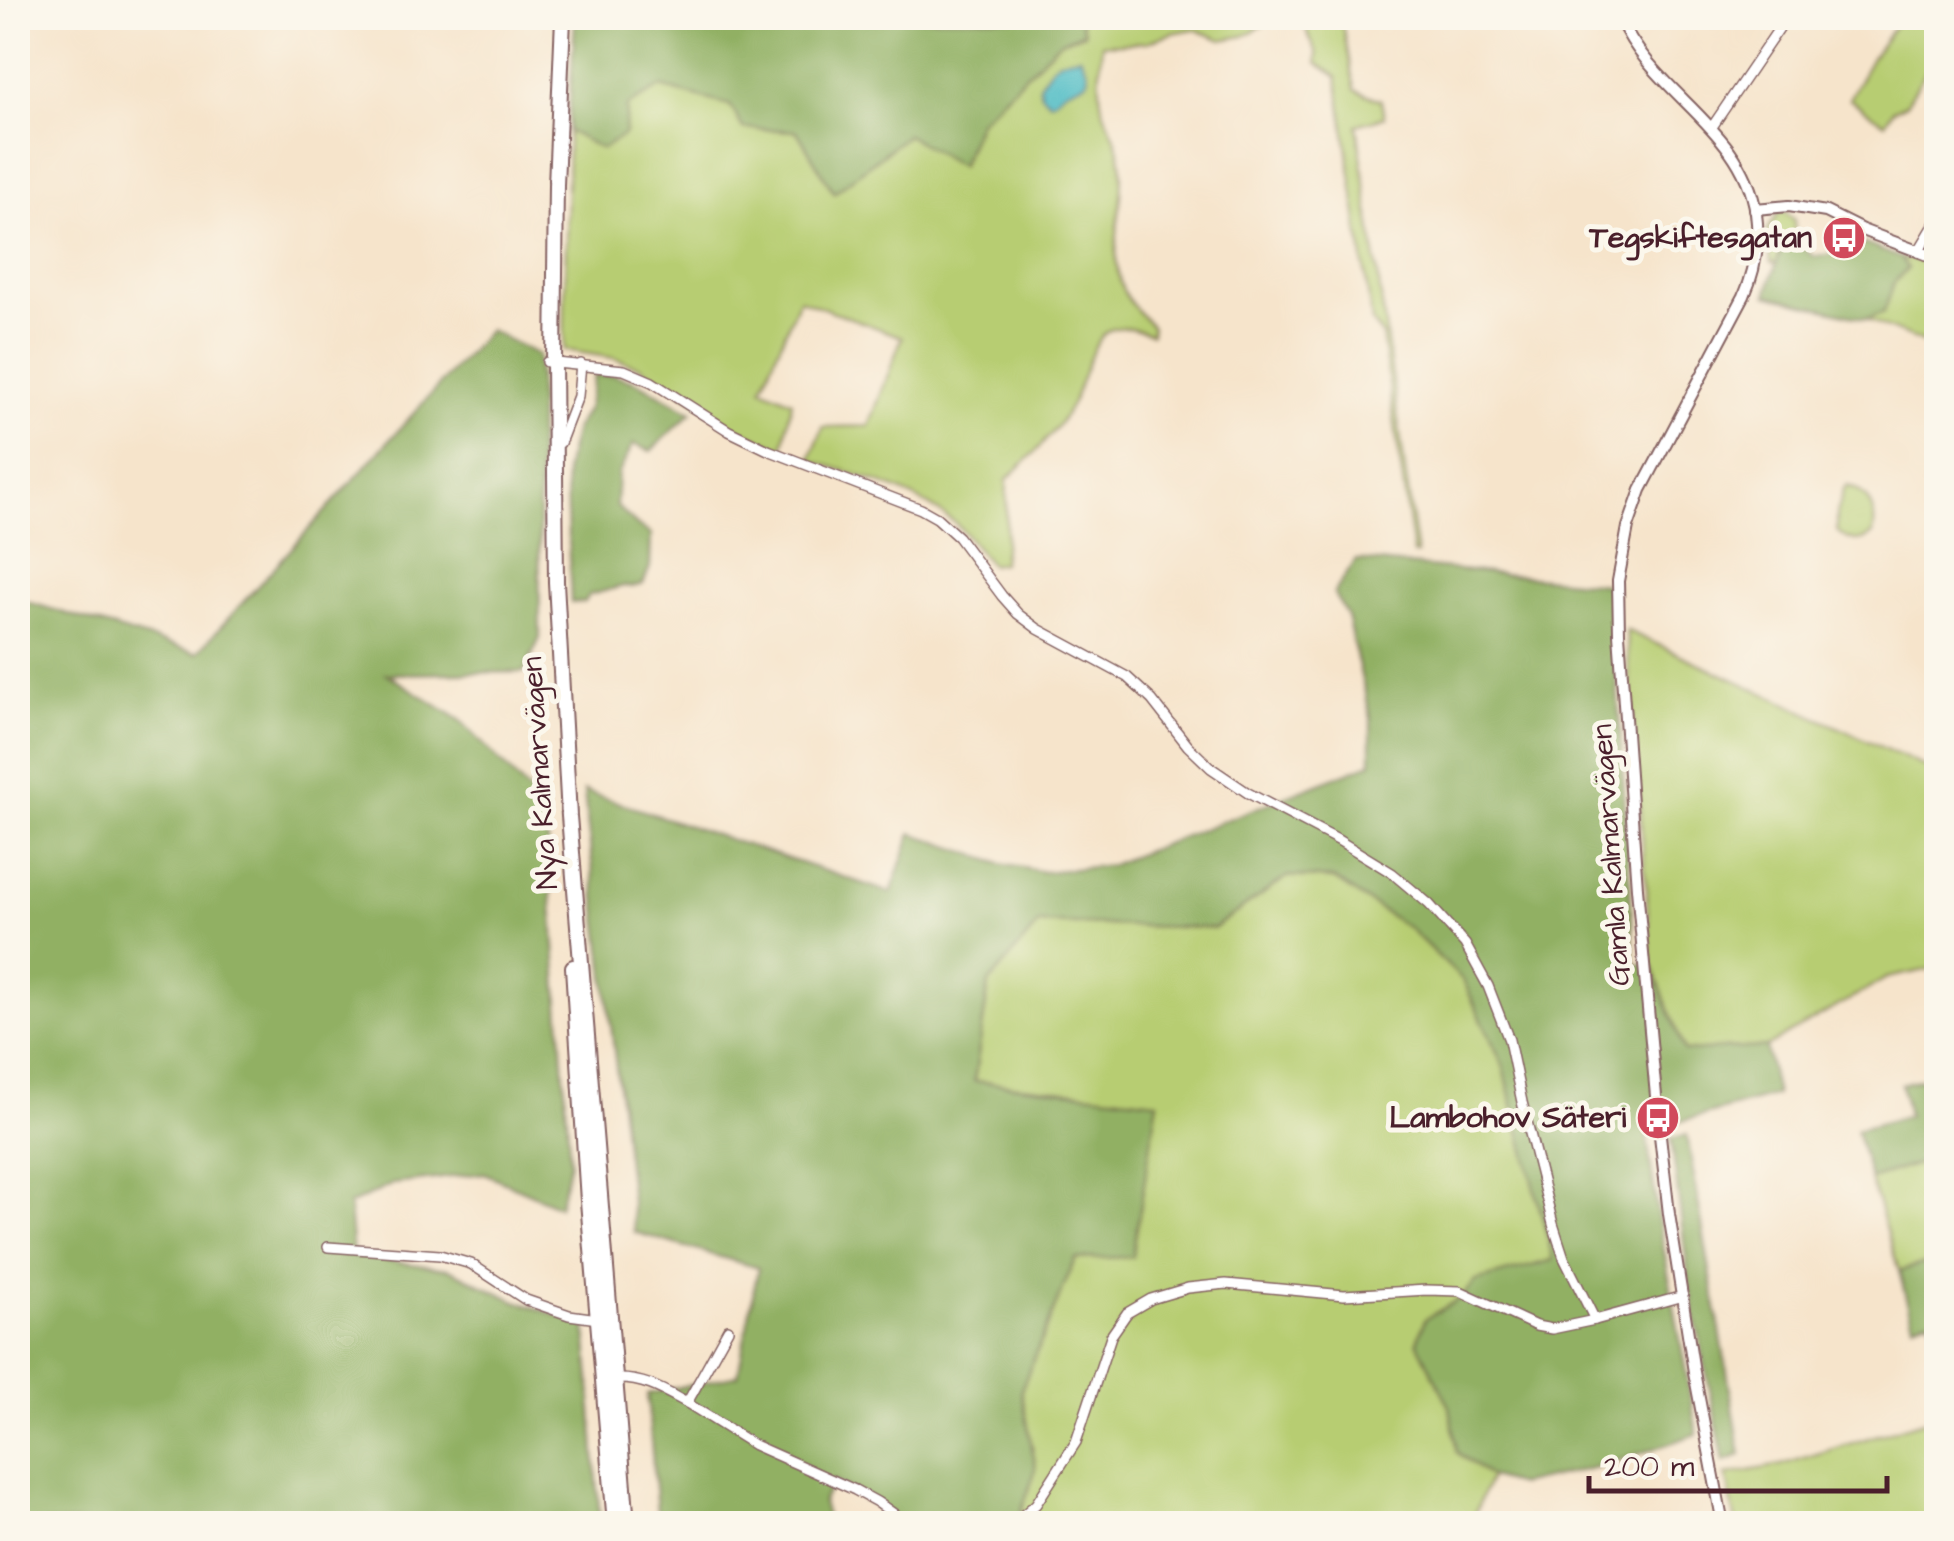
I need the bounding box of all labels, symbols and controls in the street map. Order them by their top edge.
bus stop icon: Tegskiftesgatan [1821,215,1867,261]
place label: Tegskiftesgatan [1588,217,1812,261]
street label: Nya Kalmarvägen [511,655,570,891]
street label: Gamla Kalmarvägen [1581,723,1642,987]
bus stop icon: Lambohov Säteri [1635,1095,1681,1141]
place label: Lambohov Säteri [1390,1097,1626,1139]
scale bar [1589,1431,1886,1493]
text: 200 m [1604,1446,1695,1488]

